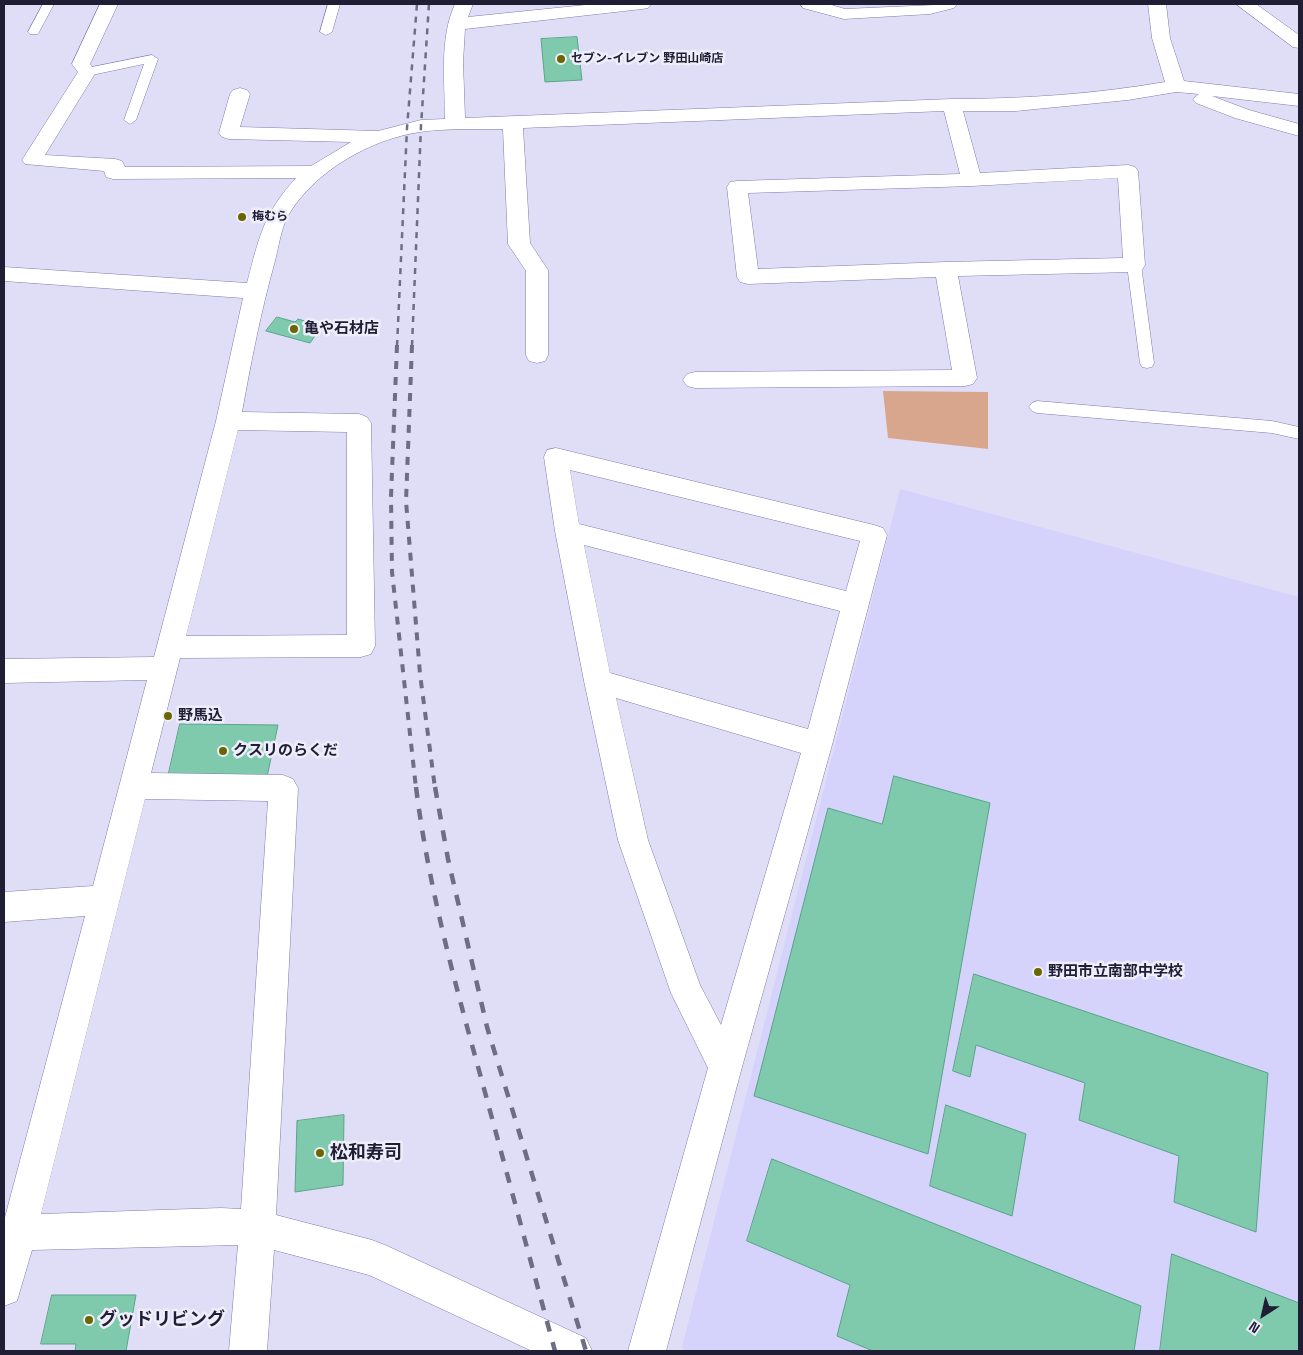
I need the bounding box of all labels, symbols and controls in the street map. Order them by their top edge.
place label: セブン-イレブン 野田山崎店 [571,52,723,66]
marker: セブン-イレブン 野田山崎店 [555,53,567,65]
place label: 梅むら [252,210,288,224]
marker: 梅むら [236,211,248,223]
place label: 亀や石材店 [304,320,379,338]
marker: 亀や石材店 [288,323,300,335]
place label: 野馬込 [178,707,223,725]
marker: 野馬込 [162,710,174,722]
place label: クスリのらくだ [233,742,338,760]
marker: クスリのらくだ [217,745,229,757]
place label: 野田市立南部中学校 [1048,963,1183,981]
marker: 野田市立南部中学校 [1032,966,1044,978]
place label: 松和寿司 [330,1142,402,1164]
marker: 松和寿司 [314,1147,326,1159]
north arrow [1238,1290,1288,1340]
place label: グッドリビング [99,1309,225,1331]
marker: グッドリビング [83,1314,95,1326]
text: N [1245,1317,1263,1337]

